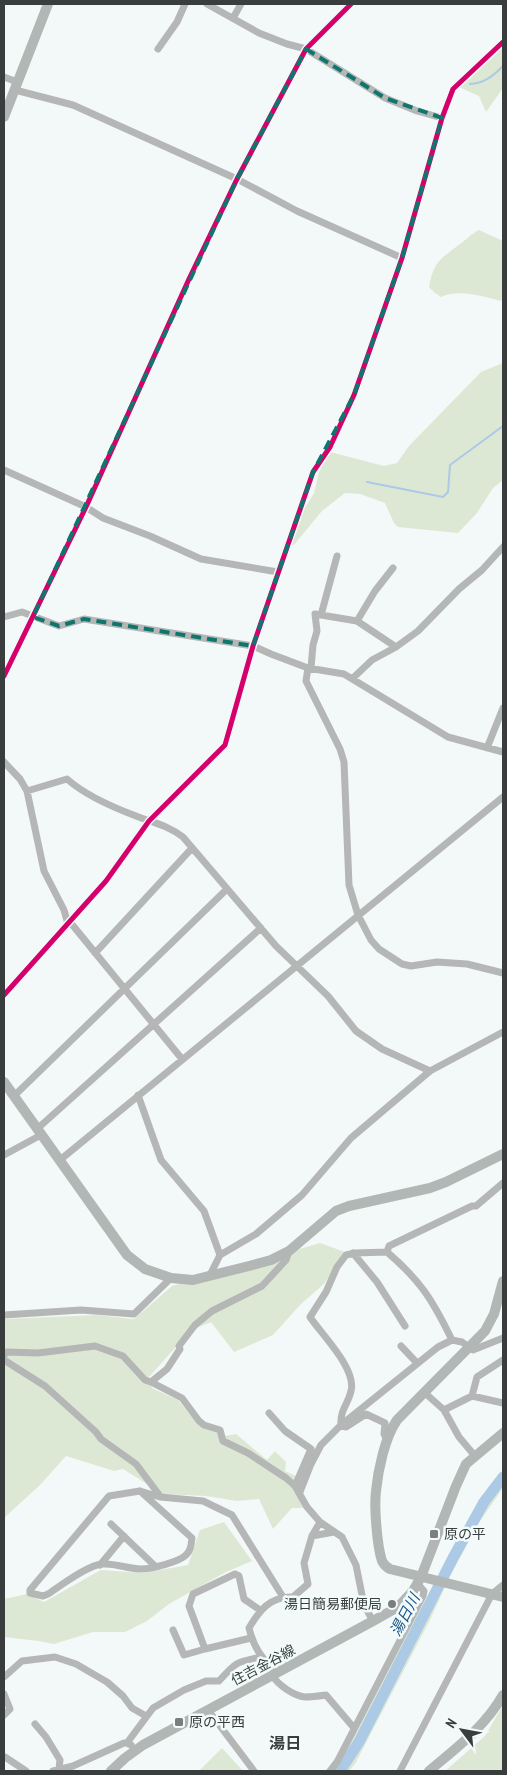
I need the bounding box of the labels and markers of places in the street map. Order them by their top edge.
place label: 原の平 [444,1525,486,1543]
marker: 原の平 [428,1528,440,1540]
place label: 湯日簡易郵便局 [284,1595,382,1613]
marker: 湯日簡易郵便局 [386,1598,398,1610]
place label: 原の平西 [189,1713,245,1731]
marker: 原の平西 [173,1716,185,1728]

